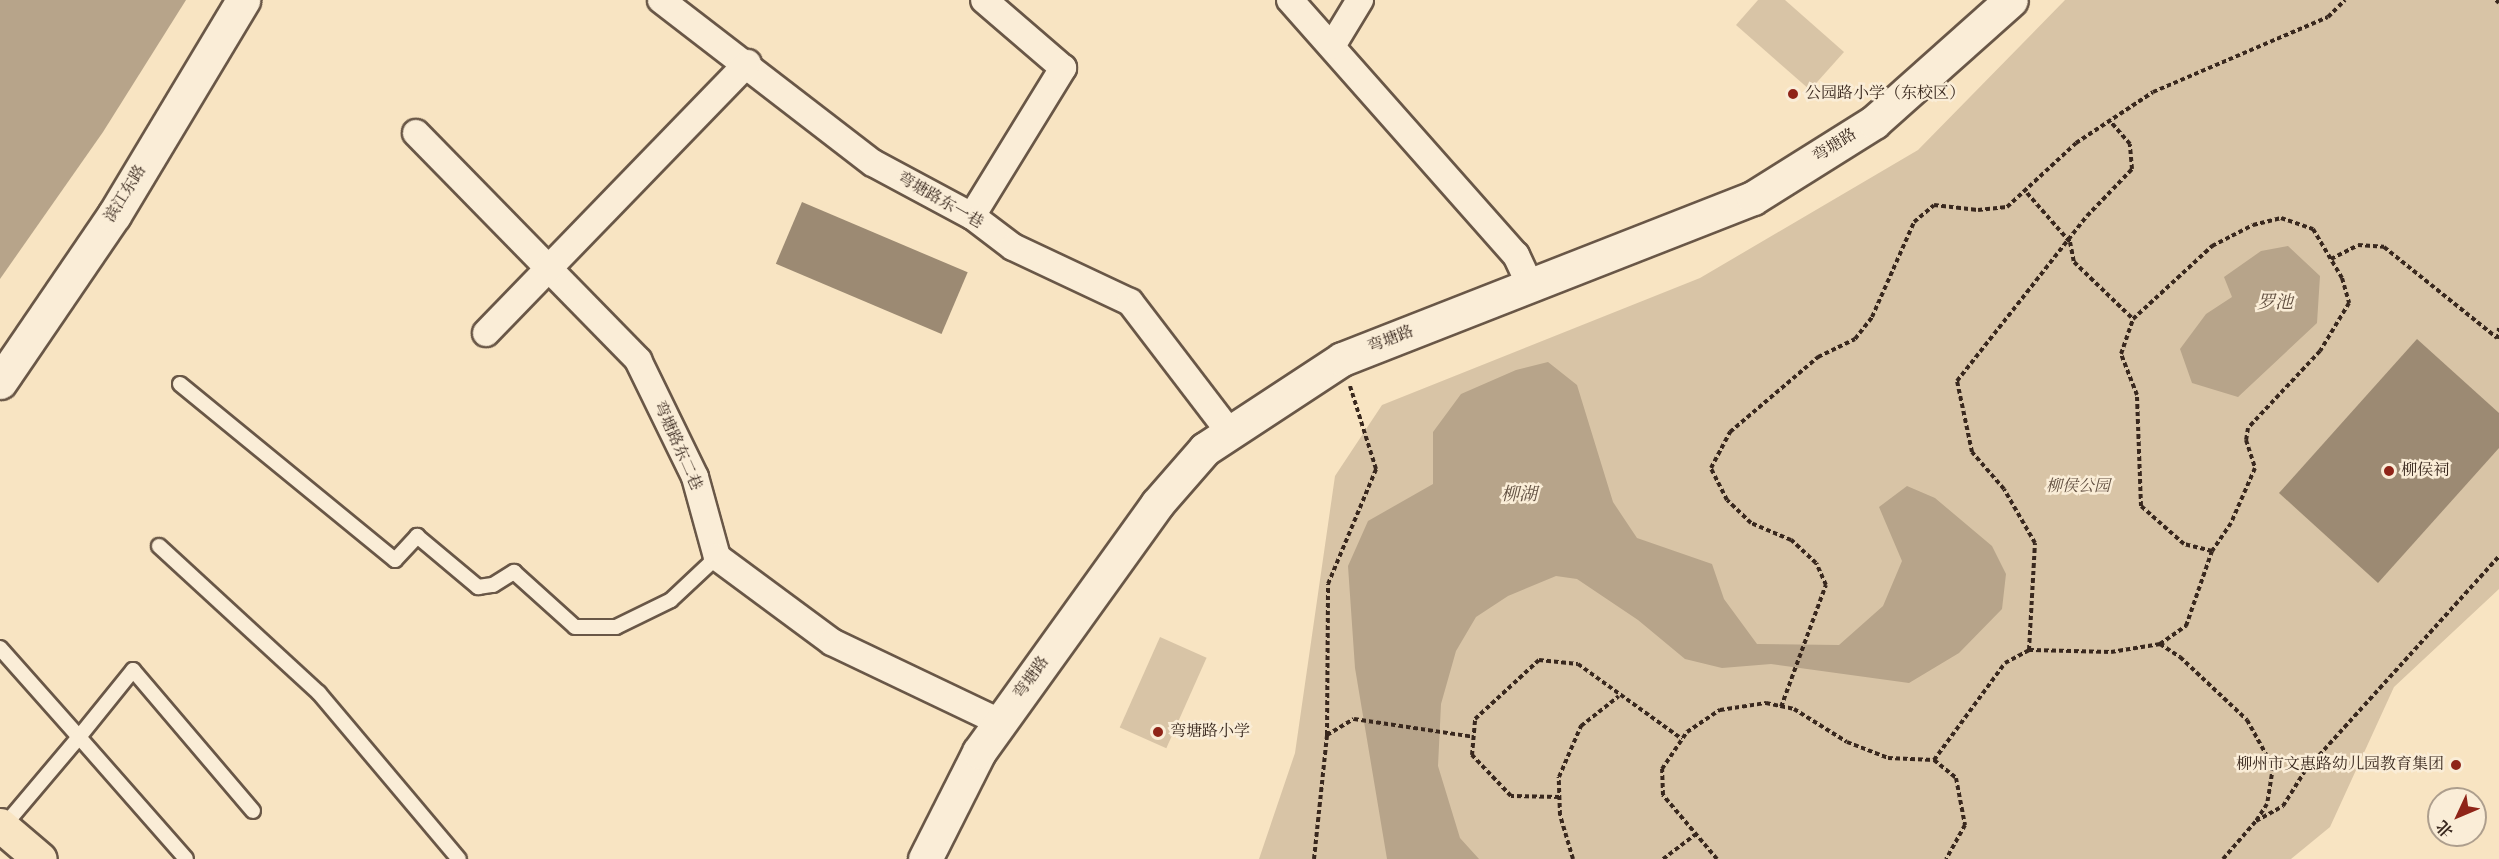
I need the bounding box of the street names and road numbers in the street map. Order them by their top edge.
street label: 弯塘路 [1810,125,1860,167]
street label: 滨江东路 [101,162,151,226]
street label: 弯塘路东一巷 [894,169,986,233]
street label: 弯塘路 [1365,322,1417,358]
street label: 弯塘路东二巷 [649,398,705,494]
street label: 弯塘路 [1010,653,1054,703]

